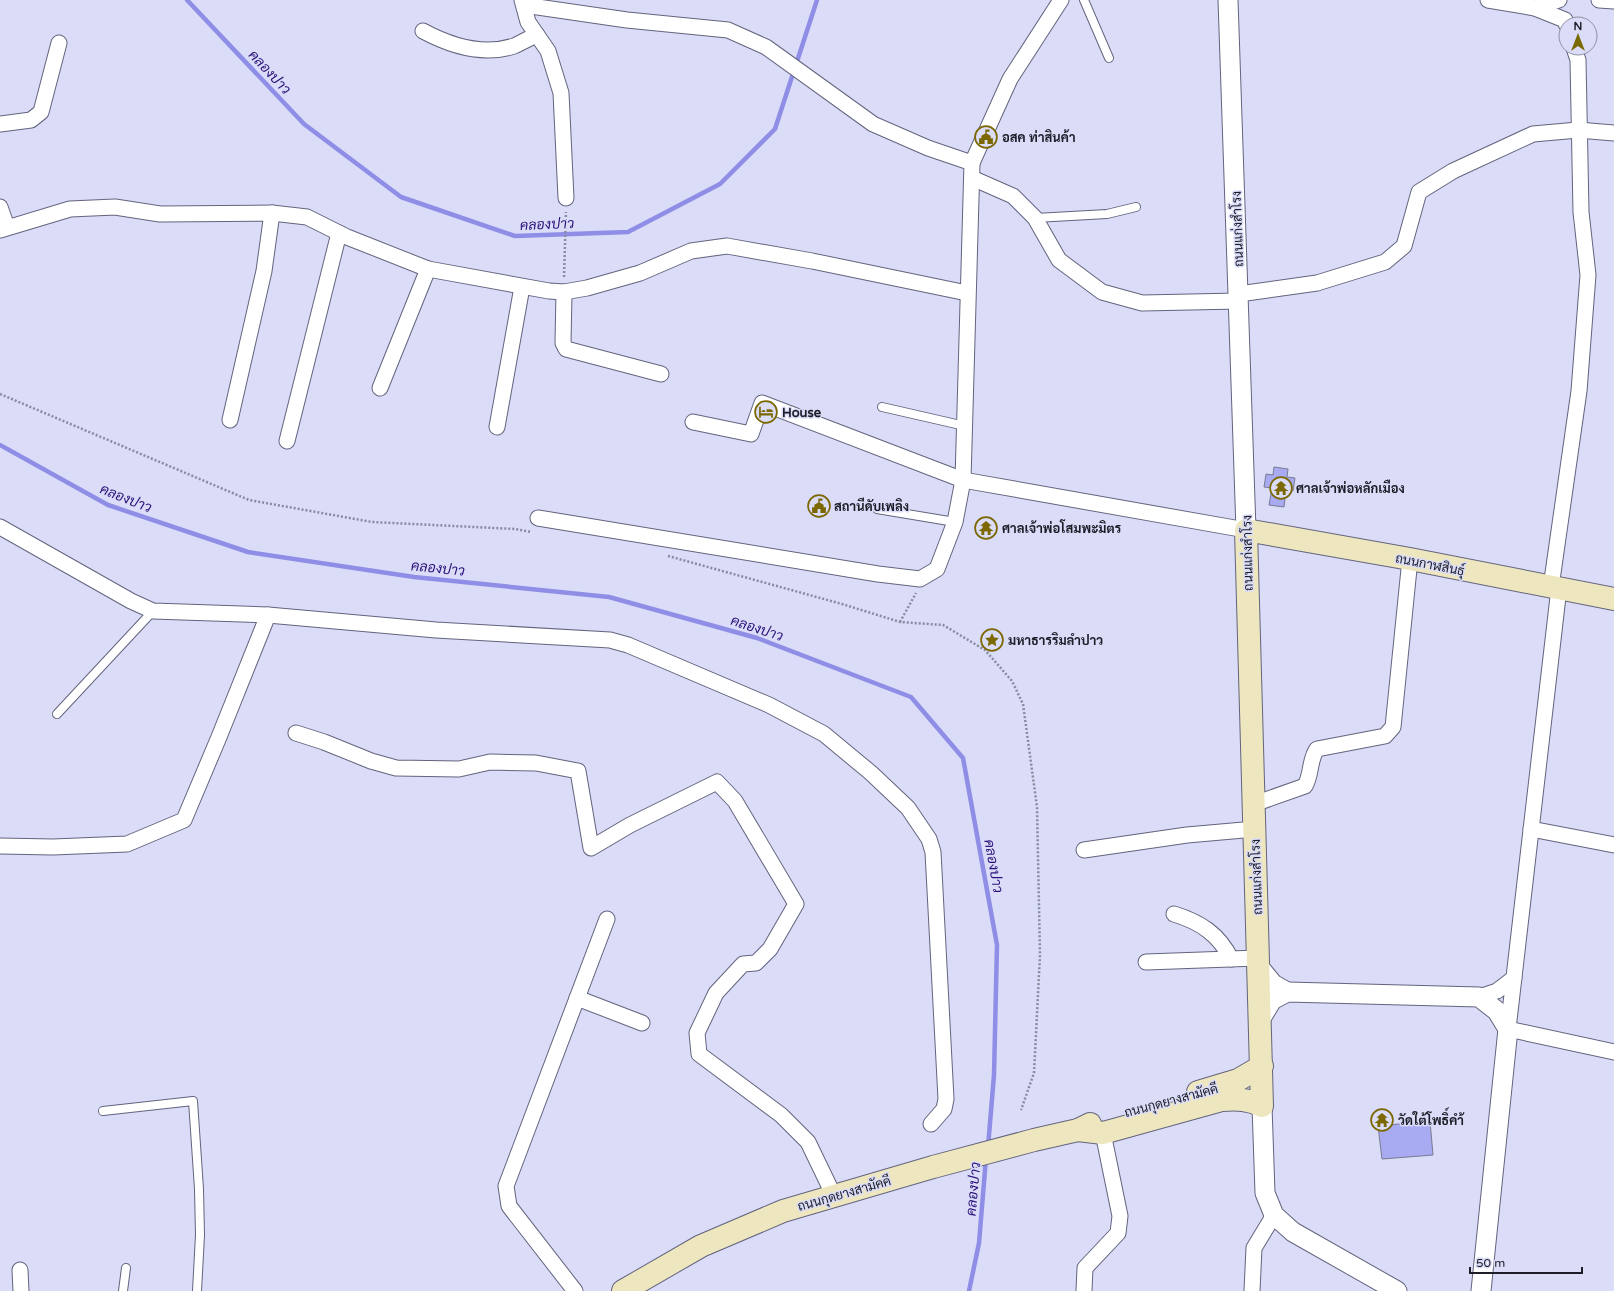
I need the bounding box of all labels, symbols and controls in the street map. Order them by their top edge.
north arrow [1558,16,1598,56]
text: N [1574,20,1582,33]
water label: คลองปาว [245,47,294,98]
public building icon: อสค ท่าสินค้า [973,124,999,150]
place label: อสค ท่าสินค้า [1002,129,1076,146]
street label: ถนนแก่งสำโรง [1228,191,1247,267]
water label: คลองปาว [520,215,574,234]
hotel icon: House [753,399,779,425]
place label: House [782,405,822,421]
temple icon: ศาลเจ้าพ่อหลักเมือง [1268,475,1294,501]
place label: ศาลเจ้าพ่อหลักเมือง [1296,479,1405,497]
water label: คลองปาว [97,480,154,517]
public building icon: สถานีดับเพลิง [806,493,832,519]
place label: สถานีดับเพลิง [834,497,909,515]
temple icon: ศาลเจ้าพ่อโสมพะมิตร [973,515,999,541]
street label: ถนนแก่งสำโรง [1238,515,1257,591]
place label: ศาลเจ้าพ่อโสมพะมิตร [1002,519,1122,537]
street label: ถนนกาฬสินธุ์ [1394,548,1466,581]
water label: คลองปาว [410,557,466,580]
water label: คลองปาว [728,612,785,645]
place icon: มหาธารริมลำปาว [979,627,1005,653]
place label: มหาธารริมลำปาว [1008,632,1103,649]
water label: คลองปาว [980,838,1007,894]
street label: ถนนแก่งสำโรง [1247,839,1266,915]
street label: ถนนกุดยางสามัคคี [1122,1079,1220,1122]
temple icon: วัดใต้โพธิ์คำ้ [1369,1107,1395,1133]
place label: วัดใต้โพธิ์คำ้ [1398,1107,1465,1129]
water label: คลองปาว [963,1161,984,1217]
street label: ถนนกุดยางสามัคคี [795,1171,893,1216]
scale bar [1470,1249,1582,1275]
text: 50 m [1476,1256,1505,1270]

